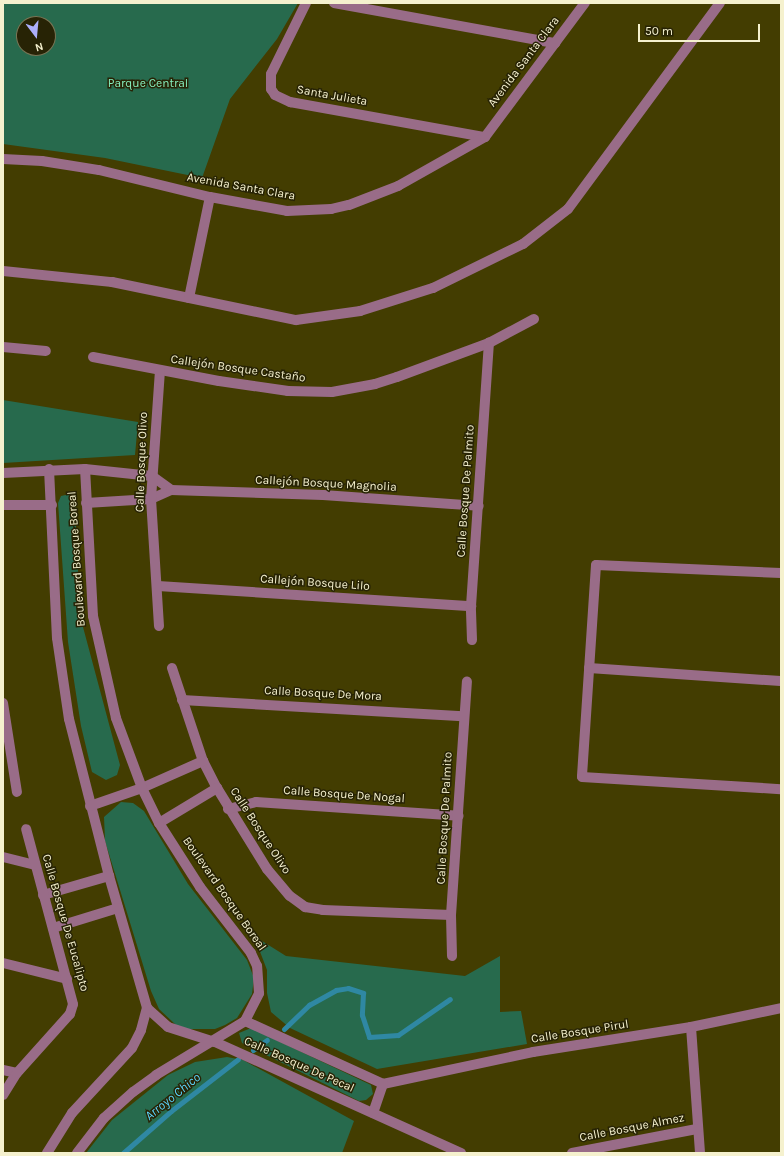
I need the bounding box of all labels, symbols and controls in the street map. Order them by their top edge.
street label: Avenida Santa Clara [485,14,563,110]
north arrow [16,16,56,56]
scale bar [640,16,762,42]
text: 50 m [645,24,673,38]
text: N [34,40,45,54]
park label: Parque Central [108,77,188,91]
street label: Santa Julieta [296,83,368,109]
street label: Avenida Santa Clara [186,170,296,204]
street label: Callejón Bosque Castaño [170,352,306,386]
street label: Calle Bosque Olivo [133,411,151,513]
street label: Calle Bosque De Palmito [454,424,478,558]
street label: Callejón Bosque Magnolia [255,473,397,495]
street label: Boulevard Bosque Boreal [65,491,89,627]
street label: Callejón Bosque Lilo [260,572,370,594]
street label: Calle Bosque De Mora [264,684,382,704]
street label: Calle Bosque De Palmito [434,751,456,885]
street label: Calle Bosque De Nogal [283,784,405,806]
street label: Calle Bosque Olivo [227,785,293,877]
street label: Boulevard Bosque Boreal [179,834,269,954]
street label: Calle Bosque De Eucalipto [38,853,92,993]
street label: Calle Bosque Pirul [530,1017,630,1047]
street label: Calle Bosque De Pecal [242,1034,356,1096]
water label: Arroyo Chico [142,1070,204,1124]
street label: Calle Bosque Almez [578,1111,686,1145]

